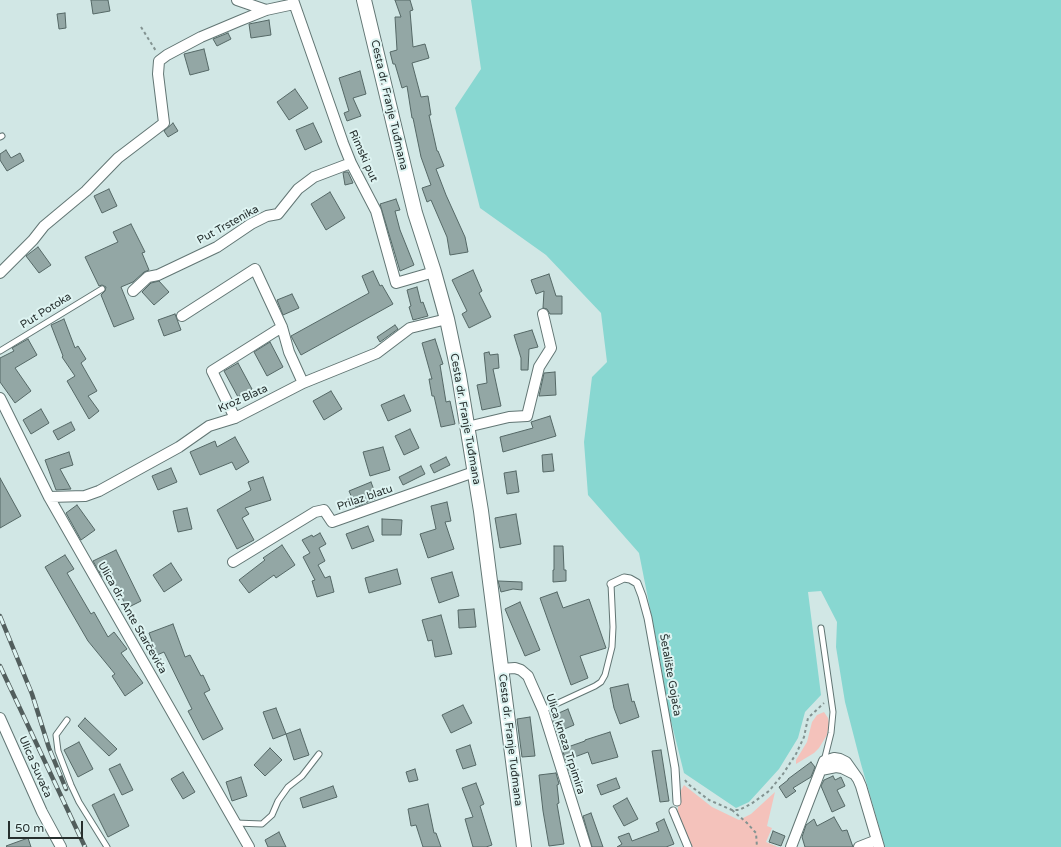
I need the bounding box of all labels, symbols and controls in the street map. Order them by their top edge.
street label: Cesta dr. Franje Tuđmana [368,39,410,171]
street label: Rimski put [346,128,380,184]
street label: Put Trstenika [195,203,261,247]
street label: Put Potoka [18,290,74,332]
street label: Cesta dr. Franje Tuđmana [447,352,483,486]
street label: Kroz Blata [216,382,270,416]
street label: Prilaz blatu [335,482,395,514]
street label: Ulica dr. Ante Starčevića [95,560,169,676]
street label: Šetalište Gojača [656,633,684,717]
street label: Cesta dr. Franje Tuđmana [495,673,525,807]
street label: Ulica kneza Trpimira [542,692,588,796]
street label: Ulica Suvača [16,734,54,800]
scale bar [10,813,85,839]
text: 50 m [15,821,44,835]

